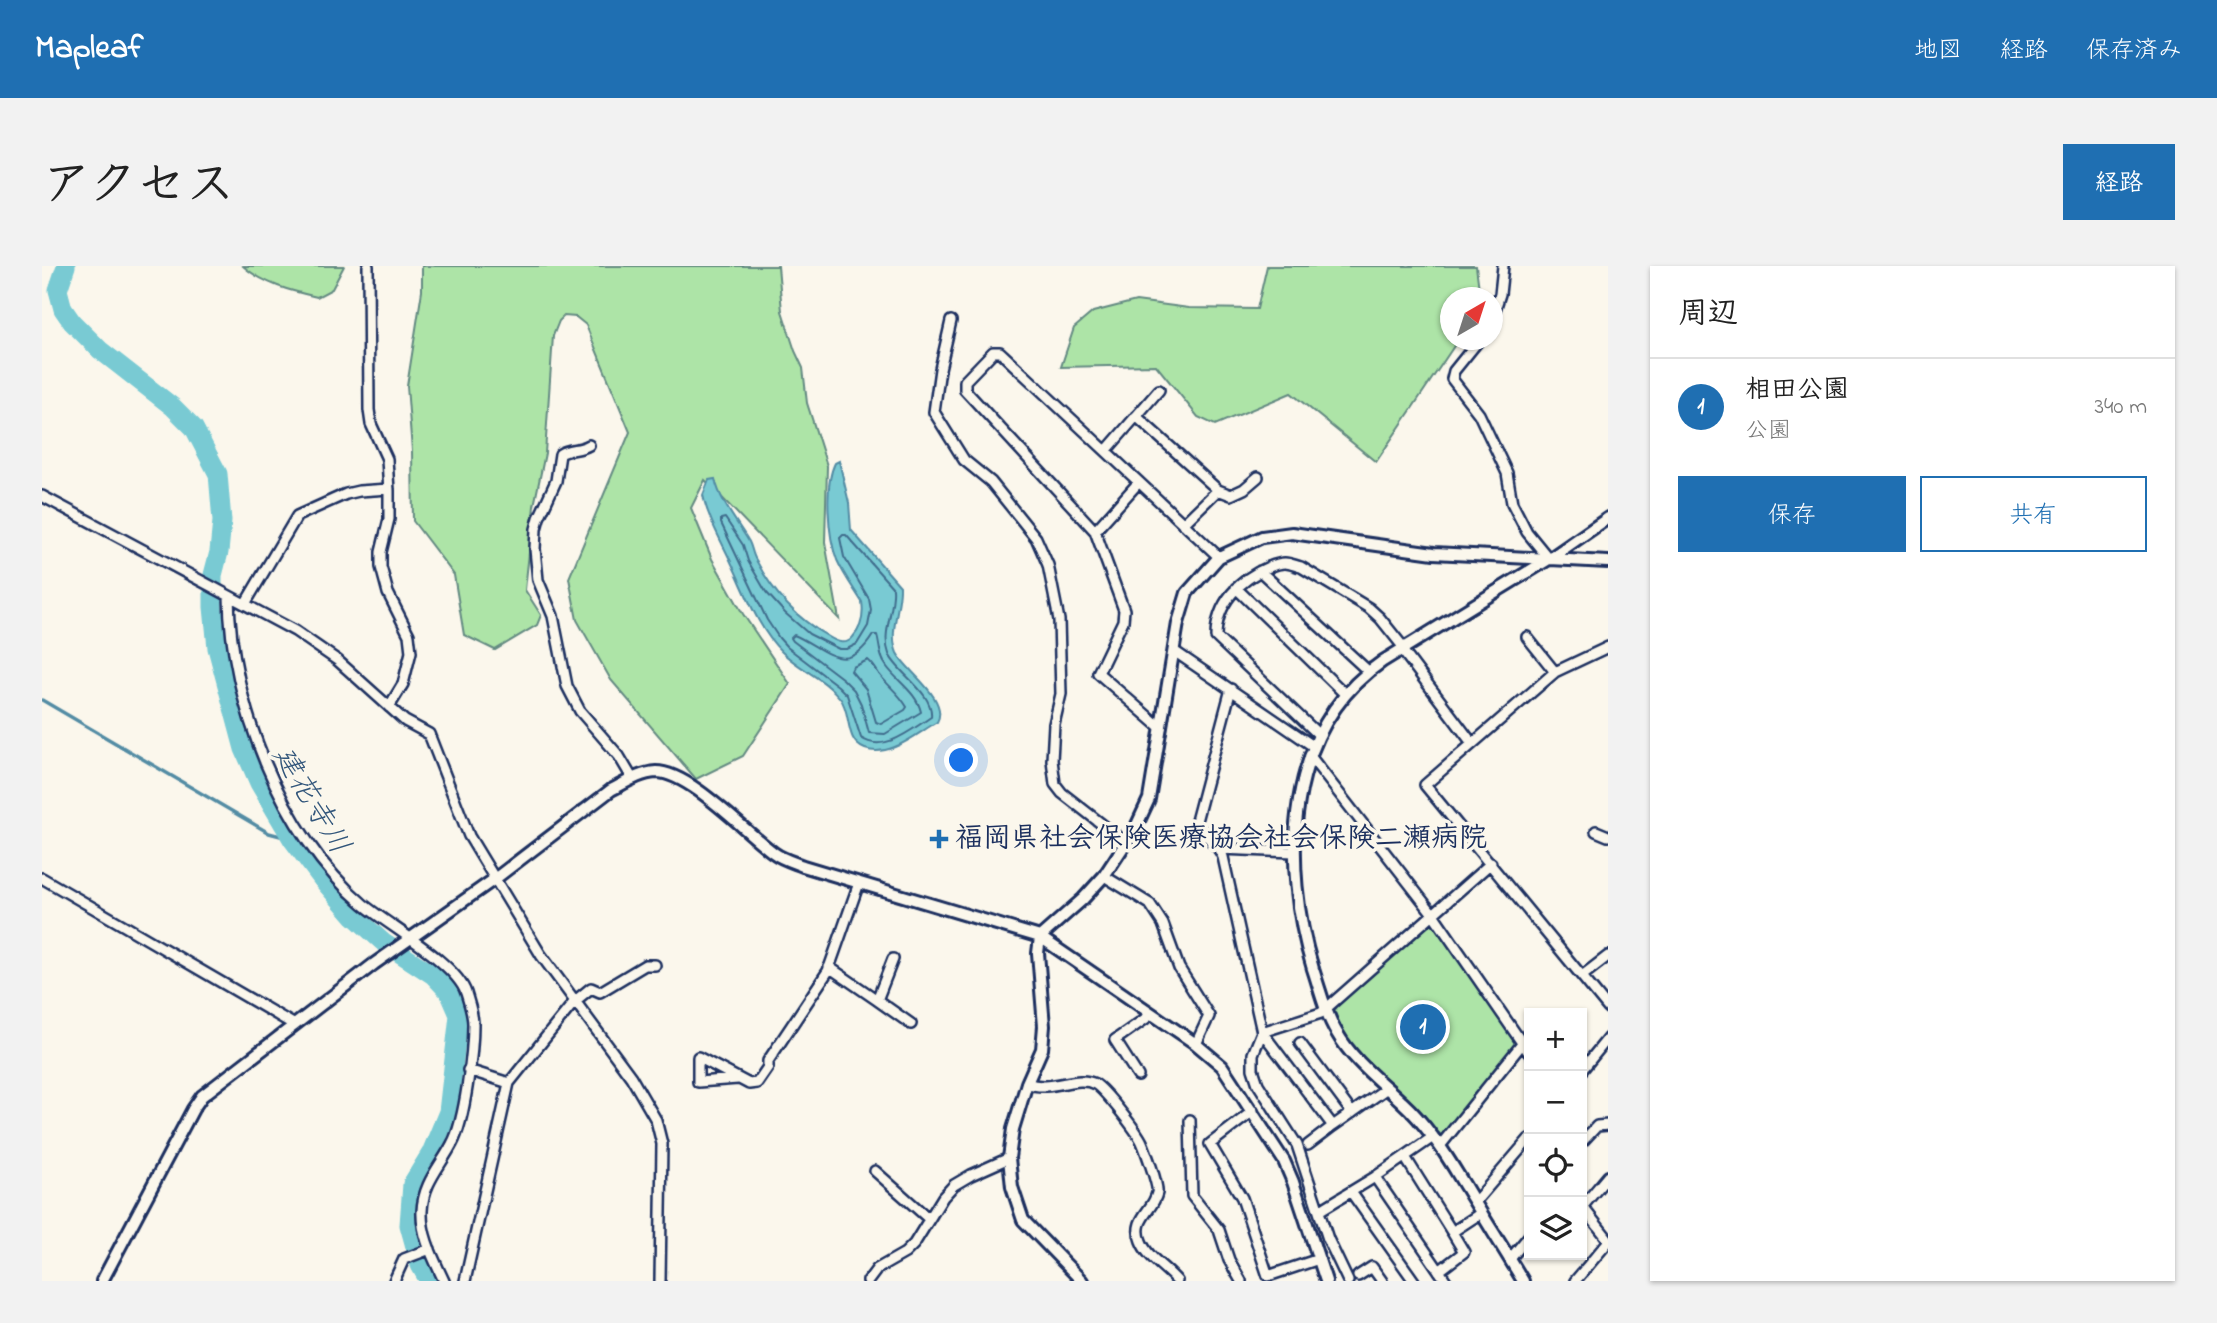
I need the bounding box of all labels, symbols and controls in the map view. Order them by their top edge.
text: Mapleaf [35,25,143,73]
text: 地図 [1914,34,1962,69]
text: 経路 [2000,34,2048,69]
text: 保存済み [2086,34,2182,69]
button: 経路 [2063,144,2175,220]
text: アクセス [42,151,235,223]
north arrow [1440,287,1503,350]
text: 周辺 [1678,293,1738,337]
text: 相田公園 [1745,372,1849,410]
text: 1 [1697,391,1705,424]
text: 340 m [2094,391,2147,424]
text: 公園 [1745,415,1791,448]
button: 保存 [1678,476,1906,552]
button: 共有 [1920,476,2147,552]
water label: 建花寺川 [260,738,360,864]
your location [944,743,978,777]
place label: 福岡県社会保険医療協会社会保険二瀬病院 [955,819,1487,860]
marker: 福岡県社会保険医療協会社会保険二瀬病院 [929,829,949,849]
pin: 1 [1400,1001,1446,1053]
map controls [1524,1008,1587,1260]
button: + [1524,1008,1587,1071]
button: − [1524,1071,1587,1134]
button: locate [1524,1134,1587,1197]
button: layers [1524,1197,1587,1260]

